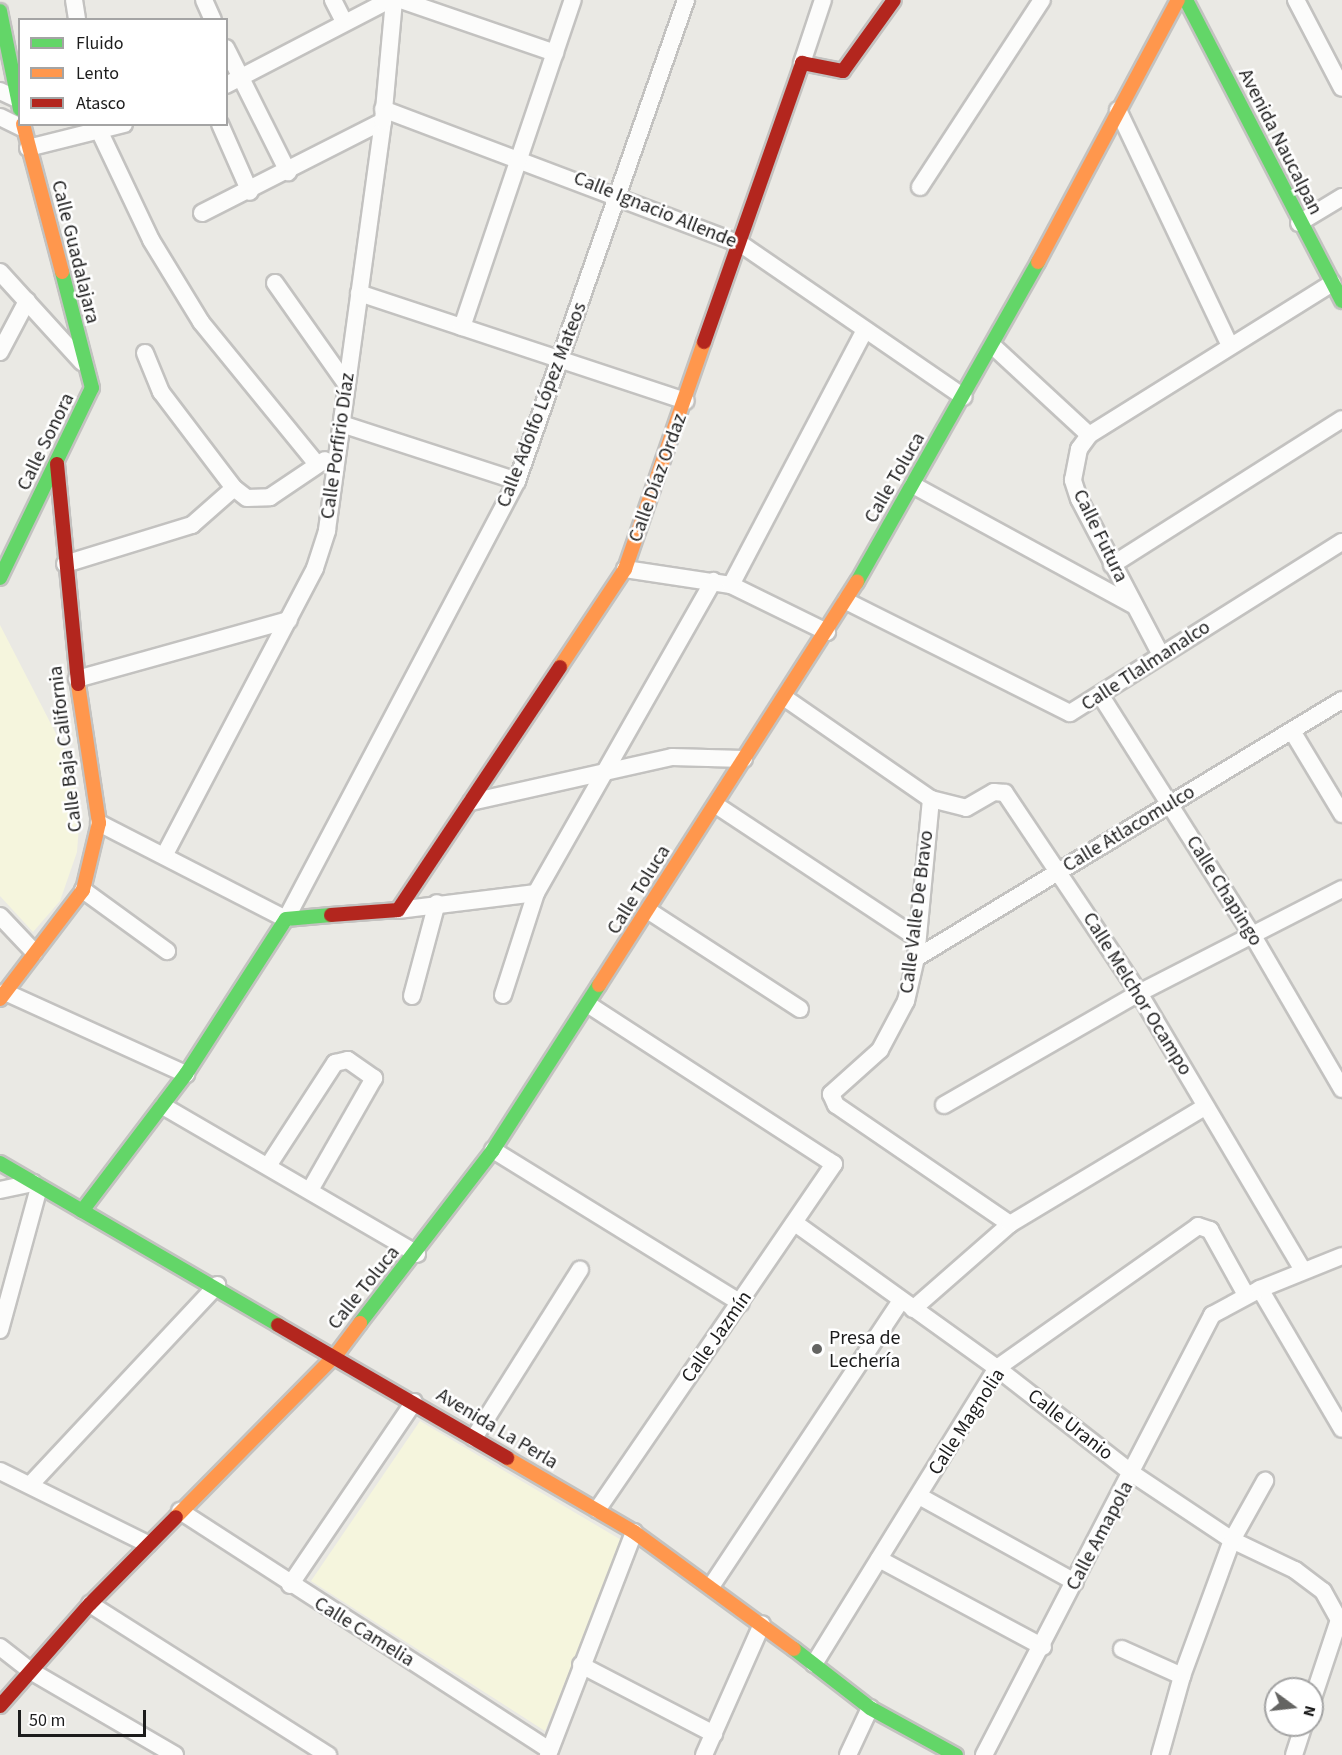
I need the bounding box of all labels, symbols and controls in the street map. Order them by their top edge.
legend [18,18,228,126]
text: Fluido [76,31,123,56]
text: Lento [76,61,119,86]
street label: Avenida Naucalpan [1233,65,1327,219]
text: Atasco [76,91,125,116]
street label: Calle Ignacio Allende [570,166,740,254]
street label: Calle Guadalajara [46,178,104,326]
street label: Calle Adolfo López Mateos [492,299,592,511]
street label: Calle Porfirio Díaz [316,371,360,521]
street label: Calle Sonora [12,389,80,495]
street label: Calle Díaz Ordaz [624,410,692,546]
street label: Calle Toluca [859,428,931,528]
street label: Calle Futura [1067,486,1133,586]
street label: Calle Tlalmanalco [1077,615,1215,717]
street label: Calle Baja California [44,664,88,834]
street label: Calle Atlacomulco [1059,780,1199,878]
street label: Calle Valle De Bravo [895,829,939,995]
street label: Calle Chapingo [1181,831,1267,951]
street label: Calle Toluca [602,841,676,939]
street label: Calle Melchor Ocampo [1077,908,1197,1080]
street label: Calle Toluca [323,1241,405,1335]
street label: Calle Jazmín [677,1287,757,1387]
place label: Presa de Lechería [829,1326,900,1373]
marker: Presa de Lechería [810,1342,824,1356]
street label: Calle Magnolia [924,1364,1010,1480]
street label: Avenida La Perla [432,1383,562,1475]
street label: Calle Uranio [1023,1384,1117,1466]
street label: Calle Amapola [1061,1477,1139,1595]
street label: Calle Camelia [309,1592,419,1672]
north arrow [1264,1677,1324,1737]
scale bar [21,1698,148,1736]
text: N [1297,1703,1321,1719]
text: 50 m [29,1708,65,1733]

